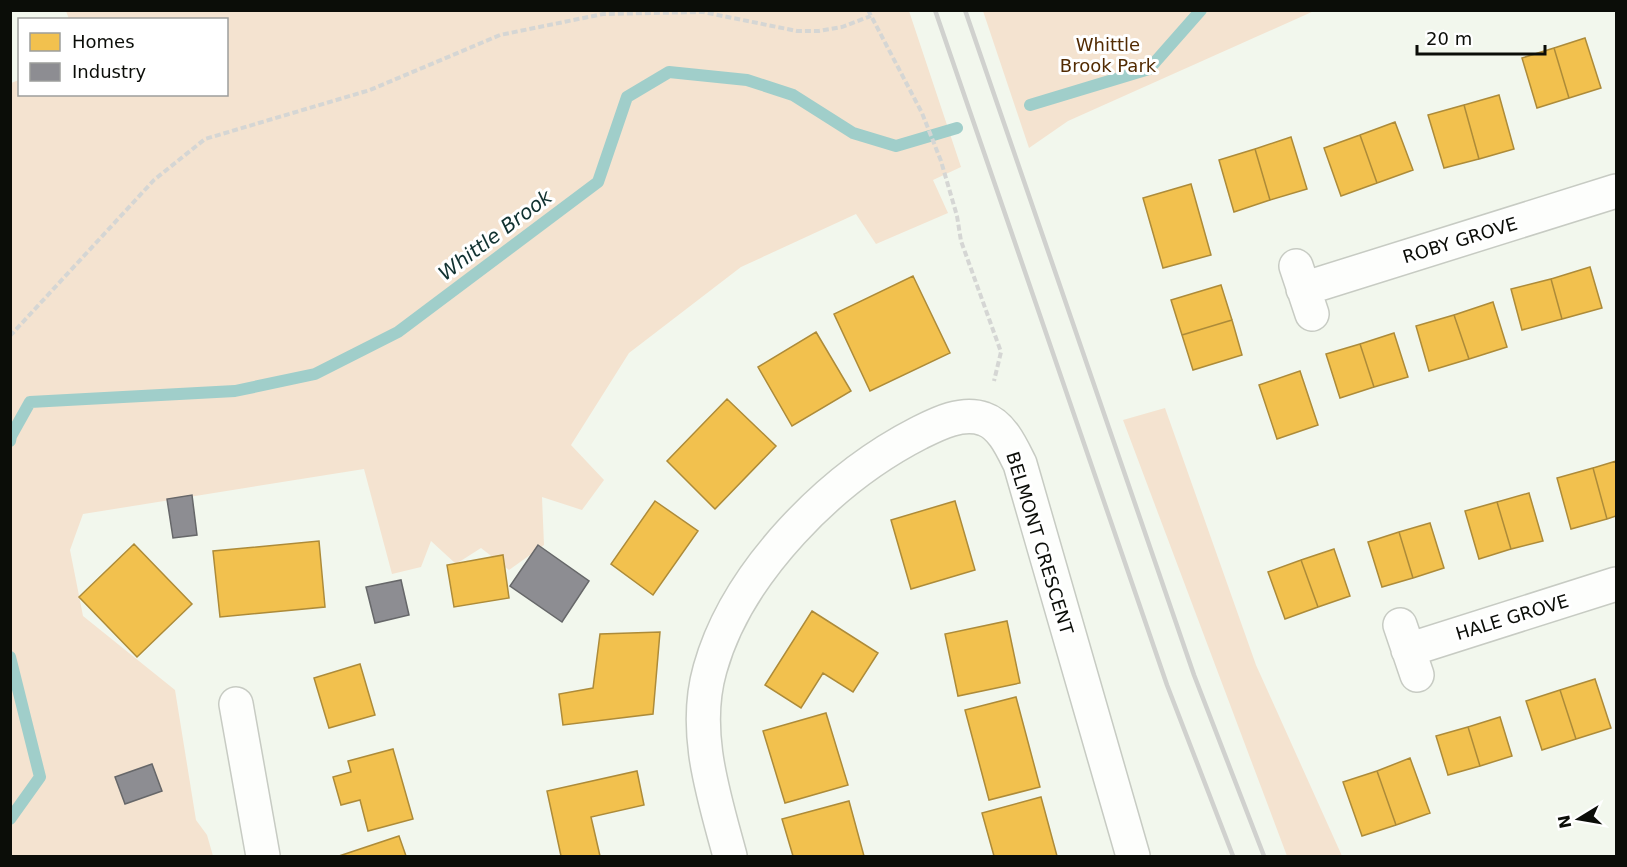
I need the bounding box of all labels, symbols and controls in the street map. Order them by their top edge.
legend [18,18,228,96]
scale bar [1417,18,1544,56]
text: 20 m [1426,28,1472,49]
text: Homes [72,31,135,52]
park label: Whittle Brook Park [1060,34,1157,76]
text: Industry [72,61,146,82]
water label: Whittle Brook [434,184,558,285]
street label: ROBY GROVE [1400,213,1520,267]
street label: BELMONT CRESCENT [1002,449,1078,638]
street label: HALE GROVE [1453,590,1571,644]
north arrow [1549,789,1609,849]
text: N [1554,813,1575,830]

